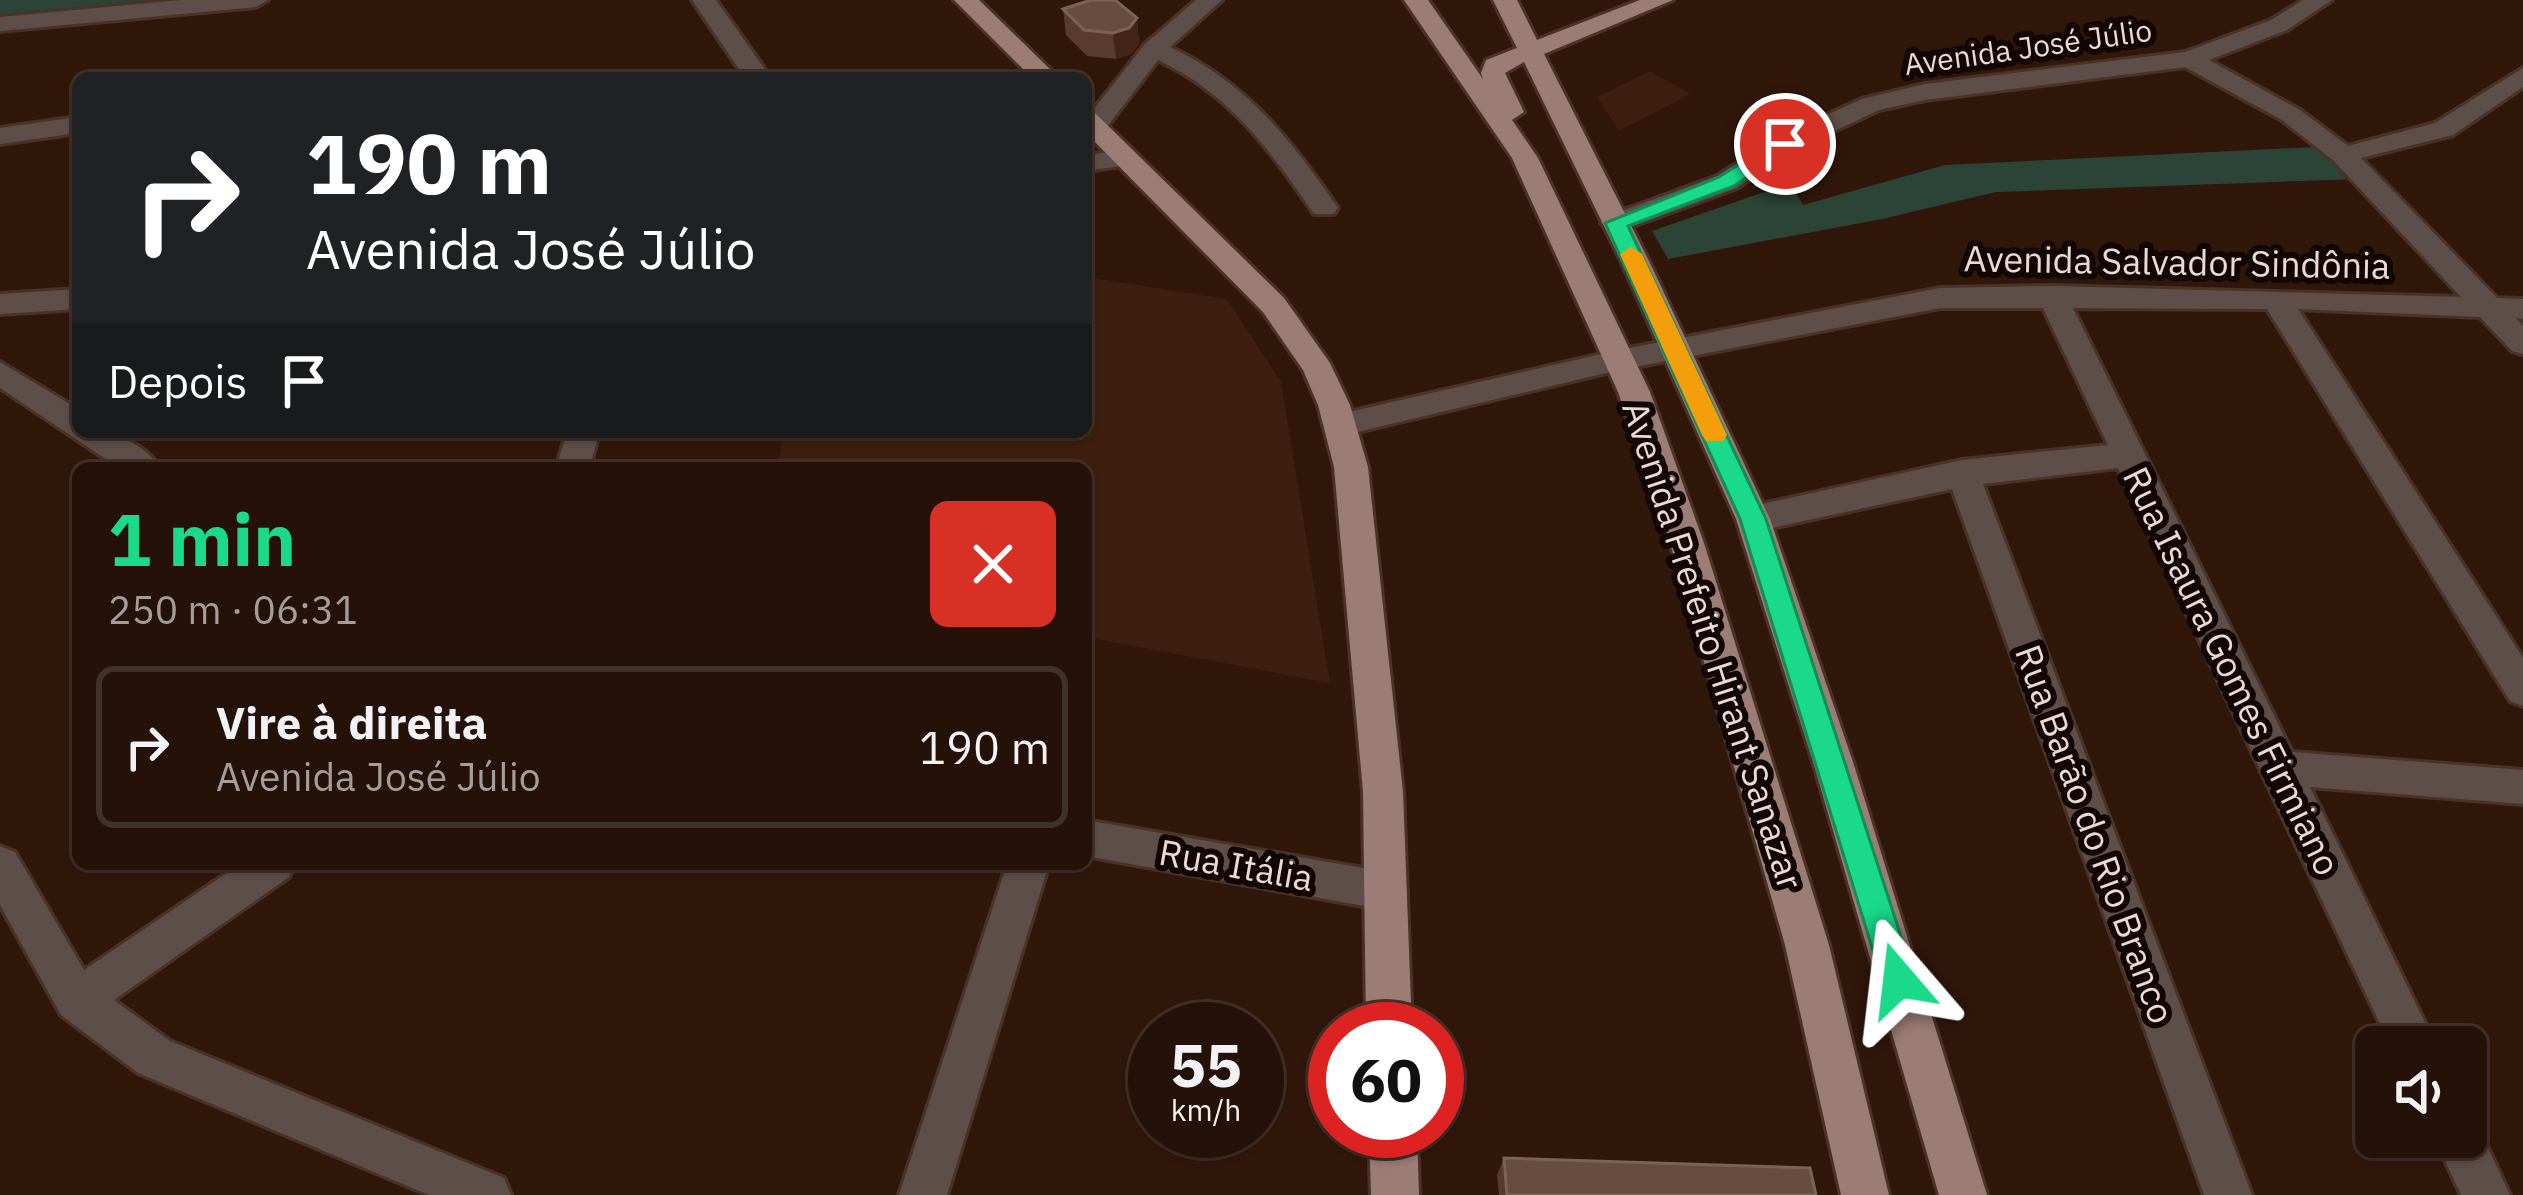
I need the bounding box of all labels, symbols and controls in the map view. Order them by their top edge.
street label: Avenida José Júlio [1901,10,2154,83]
pin [1734,93,1836,195]
text: 190 m [306,108,552,217]
icon: arrive [1752,111,1818,177]
icon: right [108,120,264,276]
text: Avenida José Júlio [306,214,756,284]
street label: Avenida Salvador Sindônia [1963,234,2391,289]
icon: arrive [271,348,337,414]
text: Depois [108,352,247,410]
street label: Avenida Prefeito Hirant Sanazar [1612,395,1815,895]
street label: Rua Isaura Gomes Firmiano [2113,459,2352,883]
text: 1 min [108,492,296,586]
button: close [930,501,1056,627]
text: 250 m · 06:31 [108,584,358,635]
street label: Rua Barão do Rio Branco [2005,638,2186,1030]
text: Vire à direita [216,693,487,751]
icon: right [114,714,180,780]
text: 190 m [919,718,1050,776]
text: Avenida José Júlio [216,751,541,802]
street label: Rua Itália [1155,828,1317,901]
position arrow [1836,917,1962,1043]
speed limit sign: 60 [1308,1002,1464,1158]
text: 55 [1170,1025,1242,1104]
map controls [2355,1026,2487,1158]
button: sound [2355,1026,2487,1158]
text: km/h [1171,1090,1241,1129]

